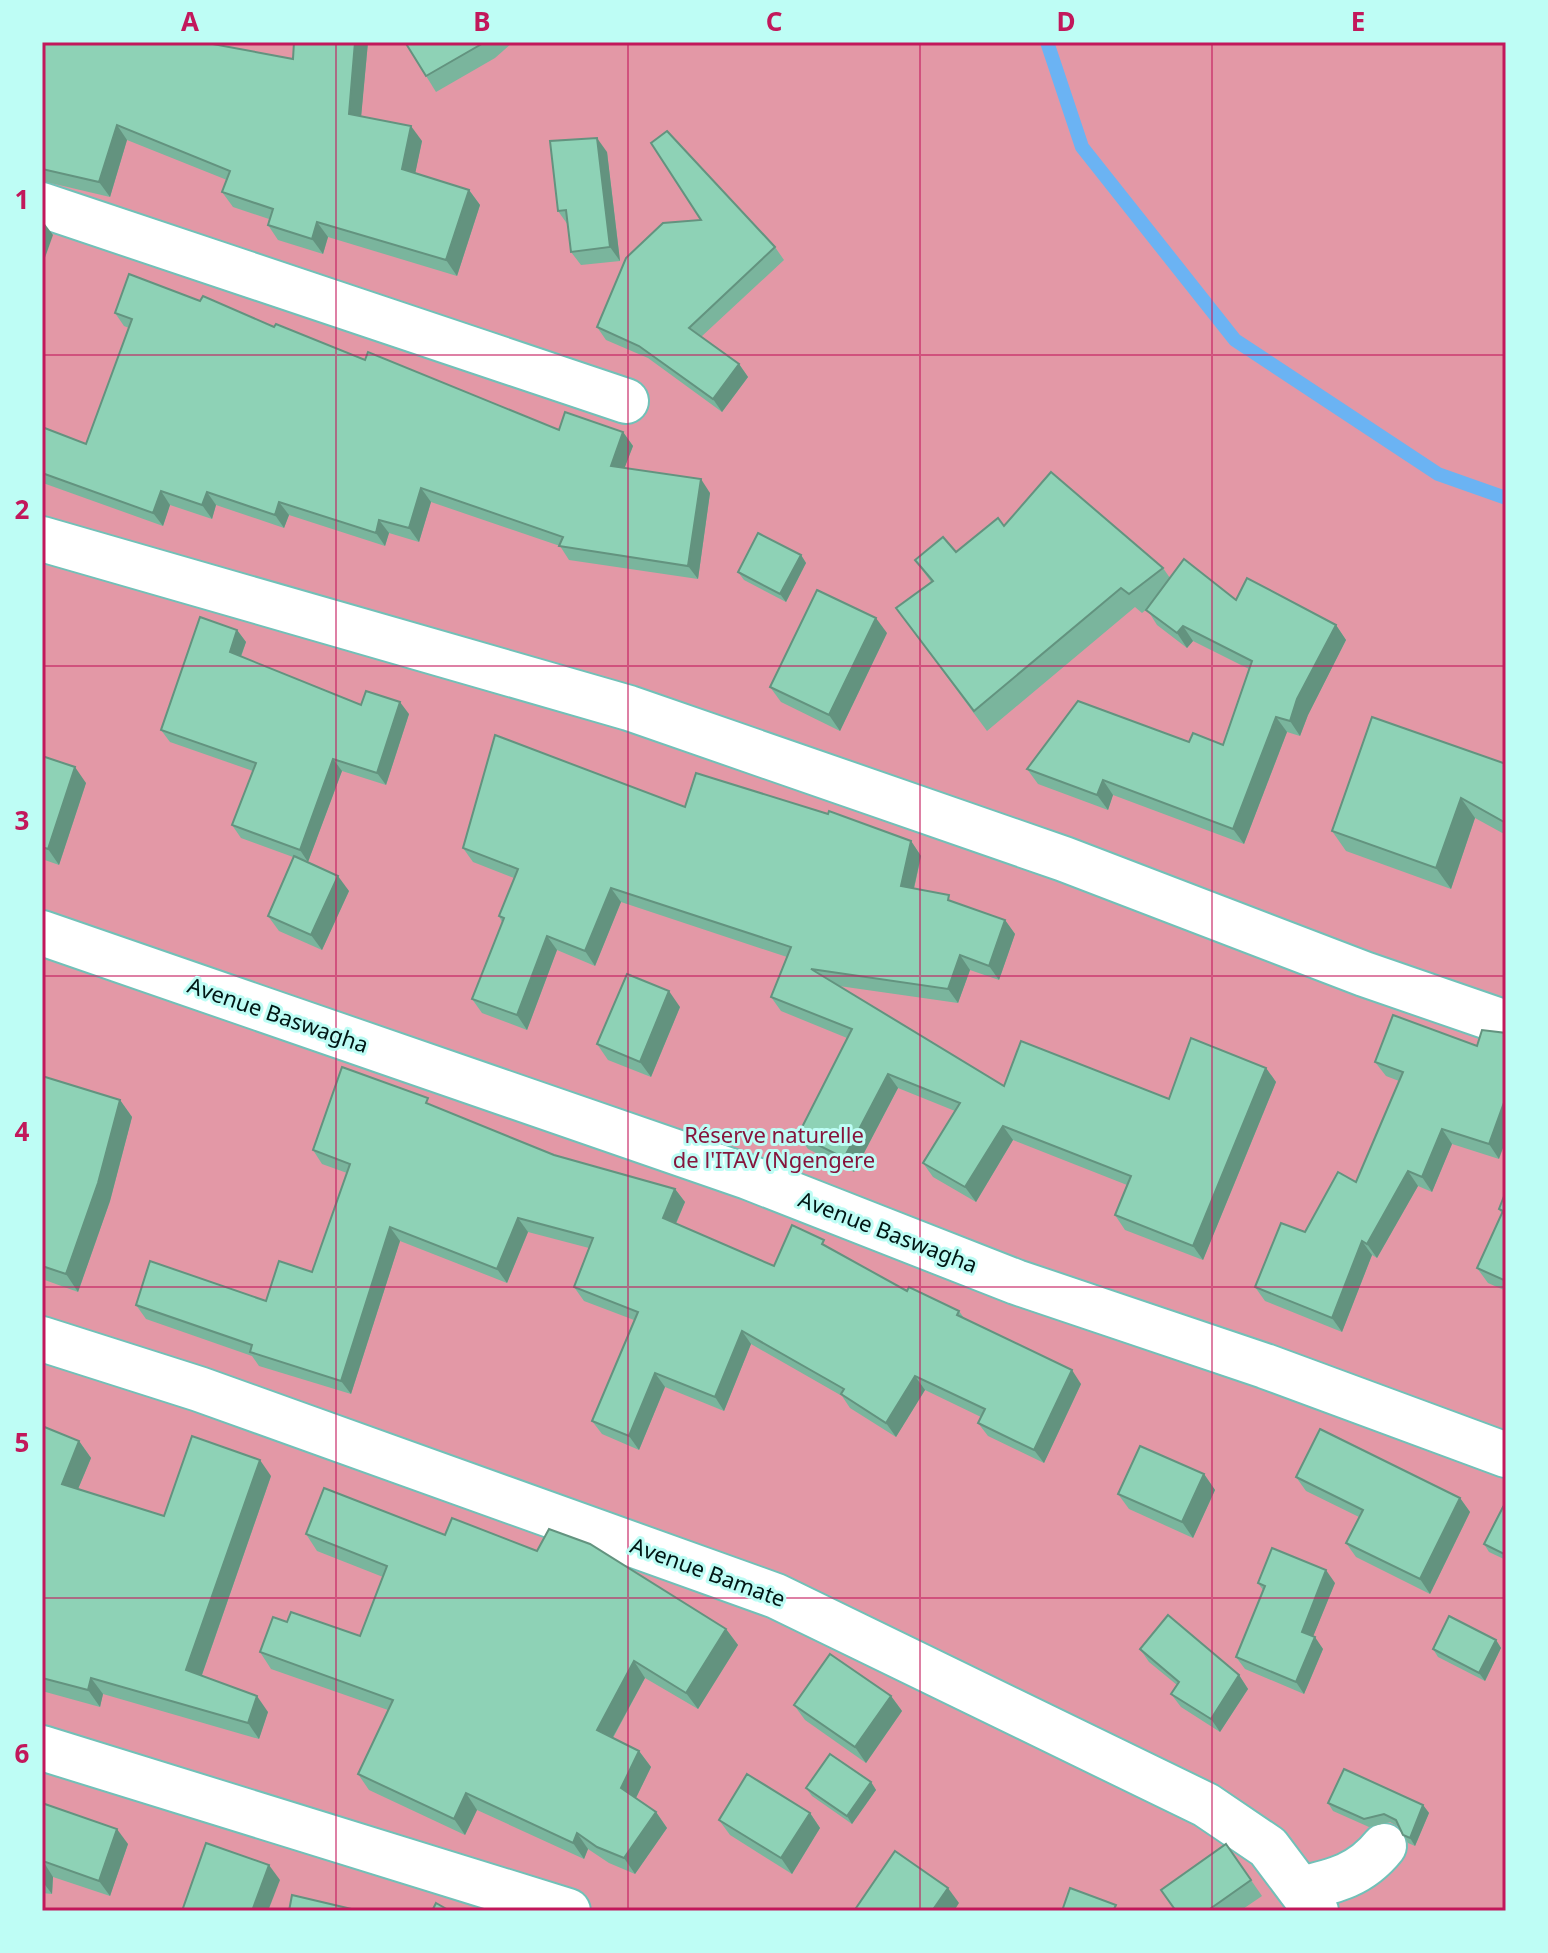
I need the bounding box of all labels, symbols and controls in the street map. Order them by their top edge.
text: A [181,3,199,39]
text: B [473,3,491,39]
text: C [766,3,782,39]
text: D [1056,3,1076,39]
text: E [1351,3,1365,39]
text: 1 [15,181,29,217]
text: 2 [15,491,30,527]
text: 3 [15,802,29,838]
street label: Avenue Baswagha [184,969,373,1059]
text: 4 [15,1113,30,1149]
park label: Réserve naturelle de l'ITAV (Ngengere [673,1119,875,1174]
street label: Avenue Baswagha [795,1183,982,1279]
text: 5 [15,1424,29,1460]
street label: Avenue Bamate [627,1529,790,1613]
text: 6 [15,1735,30,1771]

